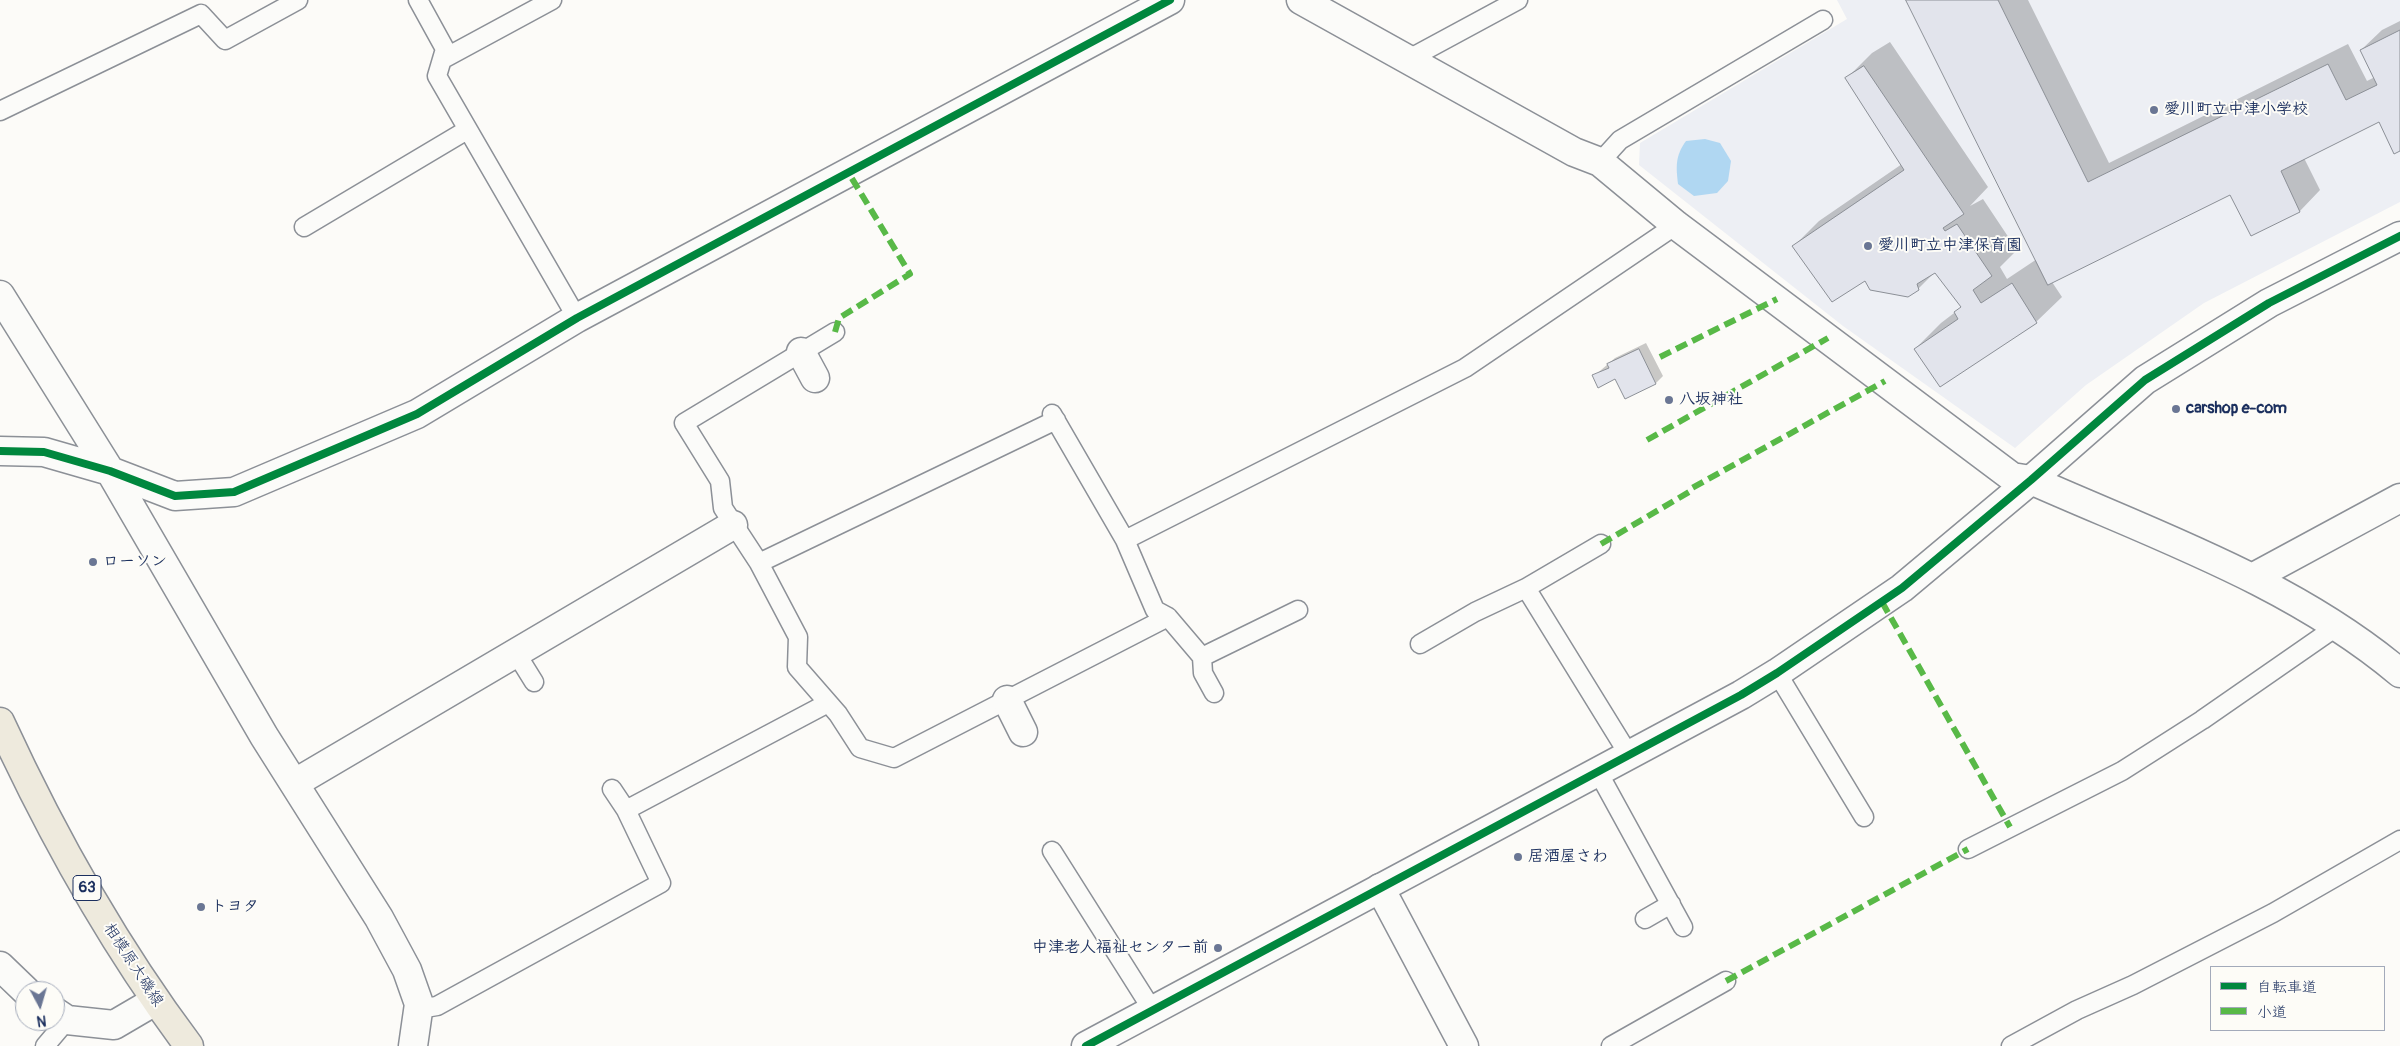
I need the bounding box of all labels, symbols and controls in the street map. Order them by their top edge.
place label: 愛川町立中津小学校 [2164,100,2308,120]
marker: 愛川町立中津小学校 [2148,104,2160,116]
place label: 愛川町立中津保育園 [1878,236,2022,256]
marker: 愛川町立中津保育園 [1862,240,1874,252]
place label: 八坂神社 [1679,390,1743,410]
marker: 八坂神社 [1663,394,1675,406]
place label: carshop e-com [2186,399,2287,419]
marker: carshop e-com [2170,403,2182,415]
place label: ローソン [103,552,167,572]
marker: ローソン [87,556,99,568]
place label: 居酒屋さわ [1528,847,1608,867]
marker: 居酒屋さわ [1512,851,1524,863]
road number: 63 [73,876,101,900]
place label: トヨタ [211,897,259,917]
marker: トヨタ [195,901,207,913]
street label: 相模原大磯線 [99,920,167,1010]
place label: 中津老人福祉センター前 [1032,938,1208,958]
marker: 中津老人福祉センター前 [1212,942,1224,954]
legend [2210,966,2385,1031]
text: 自転車道 [2257,978,2317,997]
north arrow [15,981,65,1031]
text: 小道 [2257,1003,2287,1022]
text: N [36,1011,47,1029]

